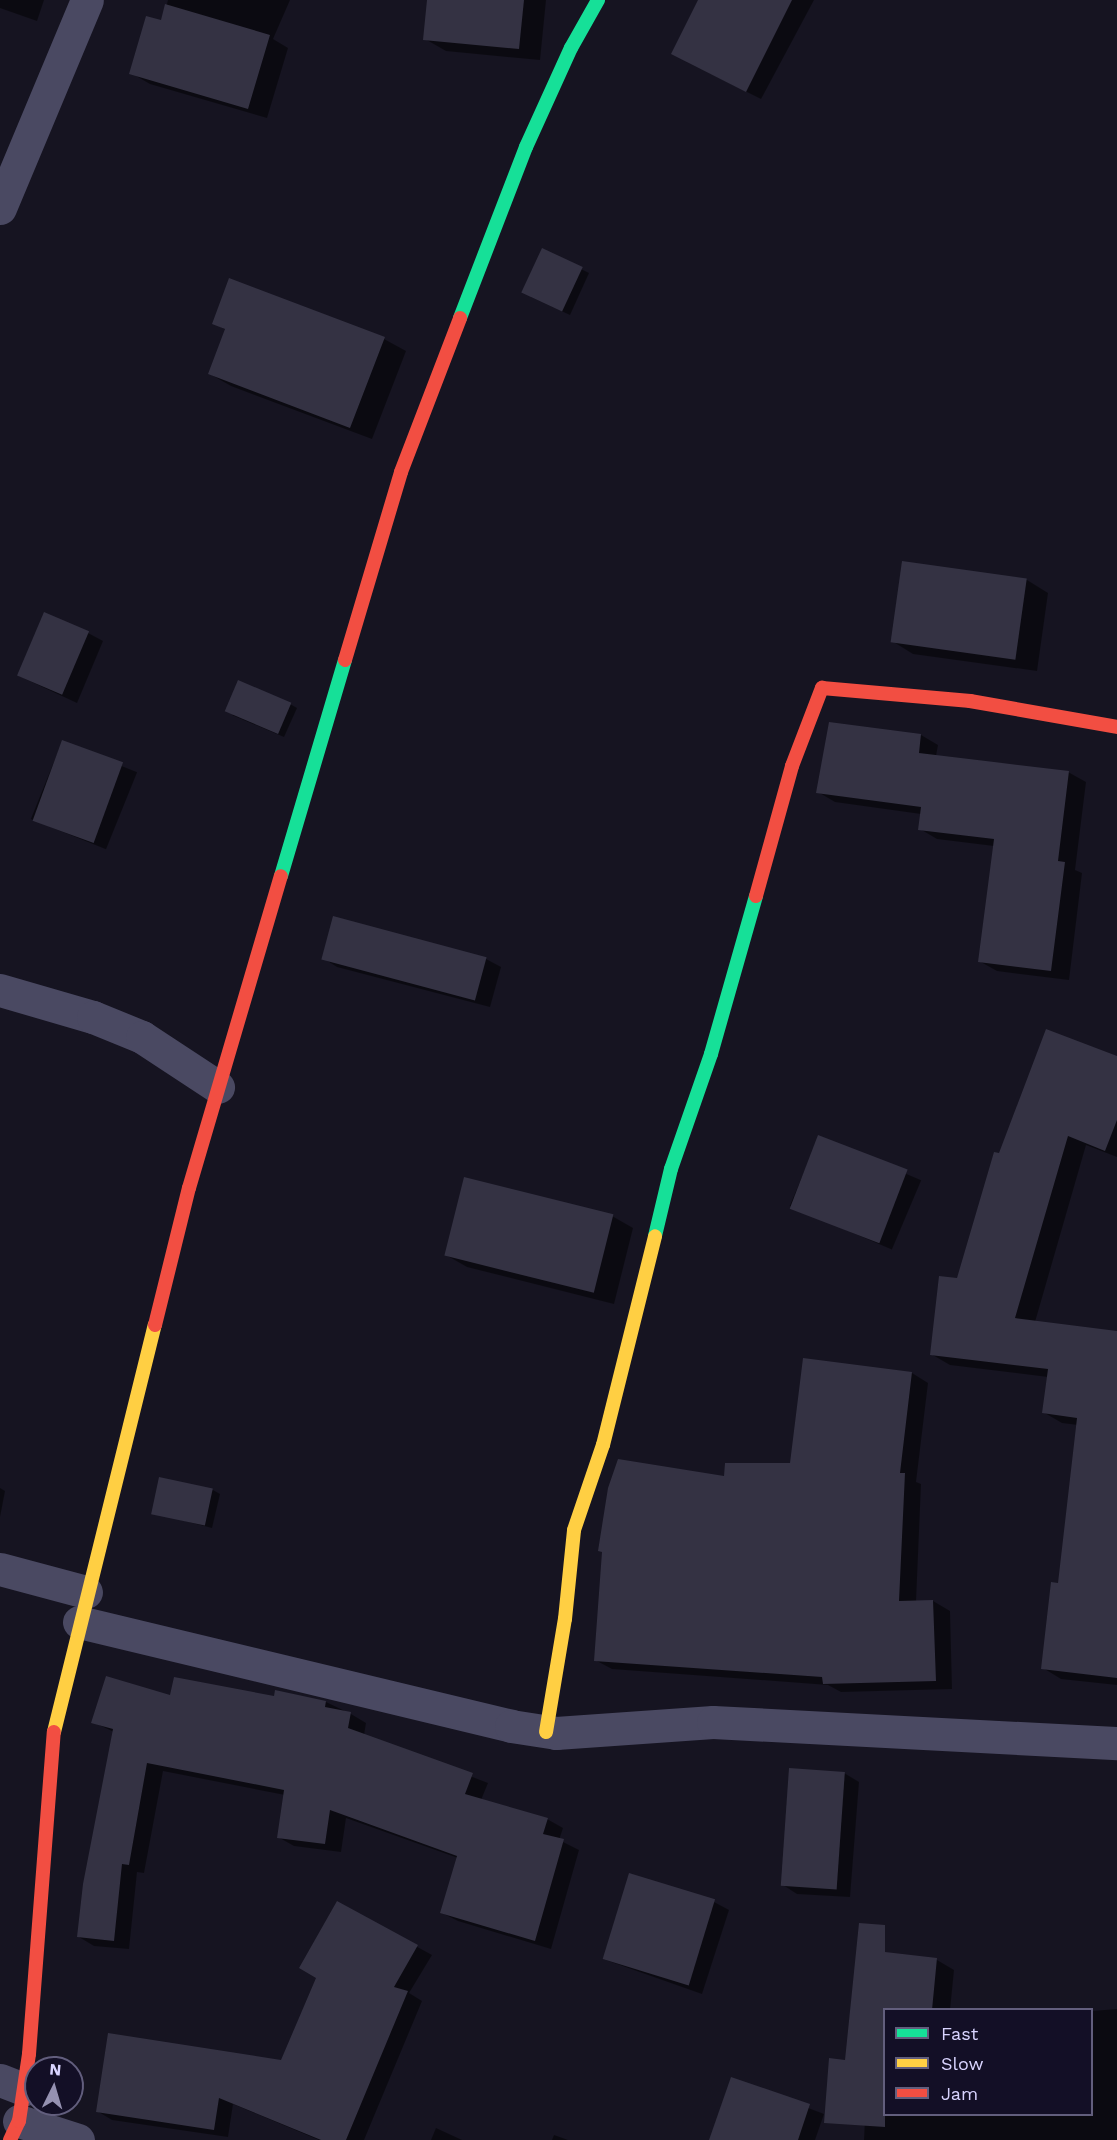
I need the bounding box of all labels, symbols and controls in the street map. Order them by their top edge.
legend [883,2008,1093,2116]
text: Fast [941,2023,978,2044]
text: Slow [941,2053,984,2074]
north arrow [24,2056,84,2116]
text: N [49,2060,62,2080]
text: Jam [941,2083,978,2104]

